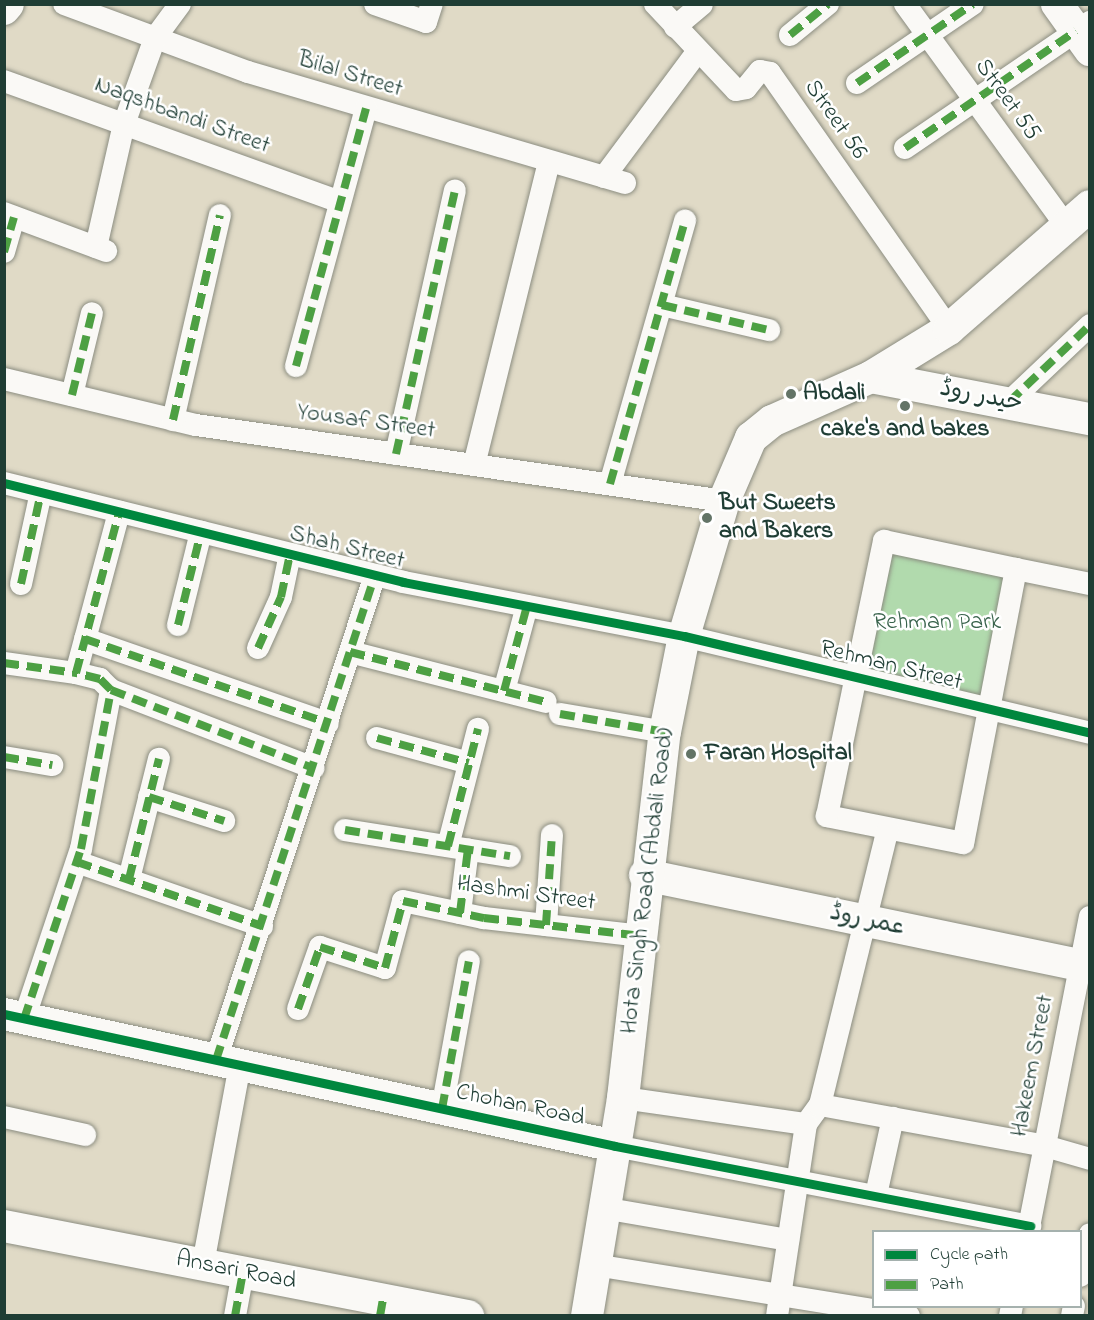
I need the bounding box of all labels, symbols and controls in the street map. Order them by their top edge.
street label: Bilal Street [294,45,406,105]
street label: Street 55 [968,54,1046,146]
street label: Naqshbandi Street [90,71,274,161]
street label: Street 56 [797,75,873,165]
street label: حیدر روڈ [937,375,1025,419]
place label: Abdali [803,380,865,408]
marker: Abdali [784,387,798,401]
street label: Yousaf Street [295,398,437,446]
marker: cake's and bakes [898,399,912,413]
place label: cake's and bakes [821,416,989,444]
place label: But Sweets and Bakers [719,490,836,546]
marker: But Sweets and Bakers [700,511,714,525]
street label: Shah Street [286,520,408,576]
park label: Rehman Park [873,609,1001,637]
street label: Rehman Street [817,634,965,698]
street label: Hota Singh Road (Abdali Road) [615,726,681,1036]
place label: Faran Hospital [704,740,852,768]
marker: Faran Hospital [682,745,700,763]
street label: Hashmi Street [455,870,597,918]
street label: عمر روڈ [827,899,907,943]
street label: Hakeem Street [1005,993,1061,1139]
street label: Chohan Road [453,1078,587,1134]
legend [872,1230,1082,1308]
text: Cycle path [930,1242,1008,1268]
street label: Ansari Road [173,1245,299,1297]
text: Path [930,1272,964,1298]

